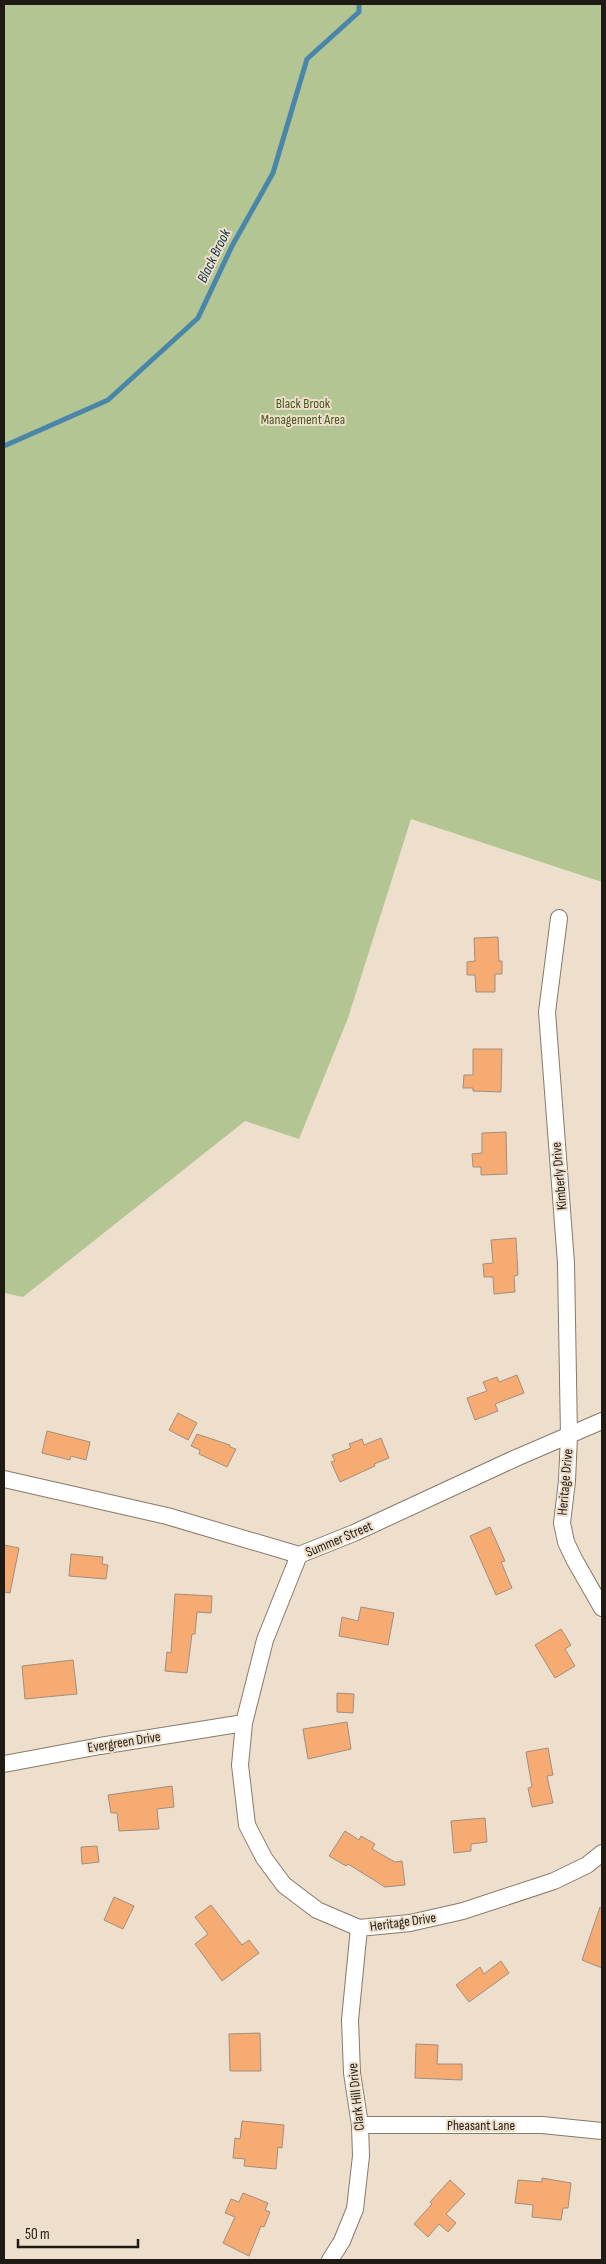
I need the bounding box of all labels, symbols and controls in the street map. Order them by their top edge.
water label: Black Brook [193,226,235,286]
park label: Black Brook Management Area [261,395,345,428]
street label: Kimberly Drive [548,1141,570,1211]
street label: Heritage Drive [554,1448,576,1516]
street label: Summer Street [303,1517,375,1561]
street label: Evergreen Drive [86,1728,162,1756]
street label: Heritage Drive [369,1909,437,1935]
street label: Clark Hill Drive [344,2062,368,2132]
street label: Pheasant Lane [447,2117,515,2134]
scale bar [18,2216,138,2248]
text: 50 m [25,2225,50,2244]

